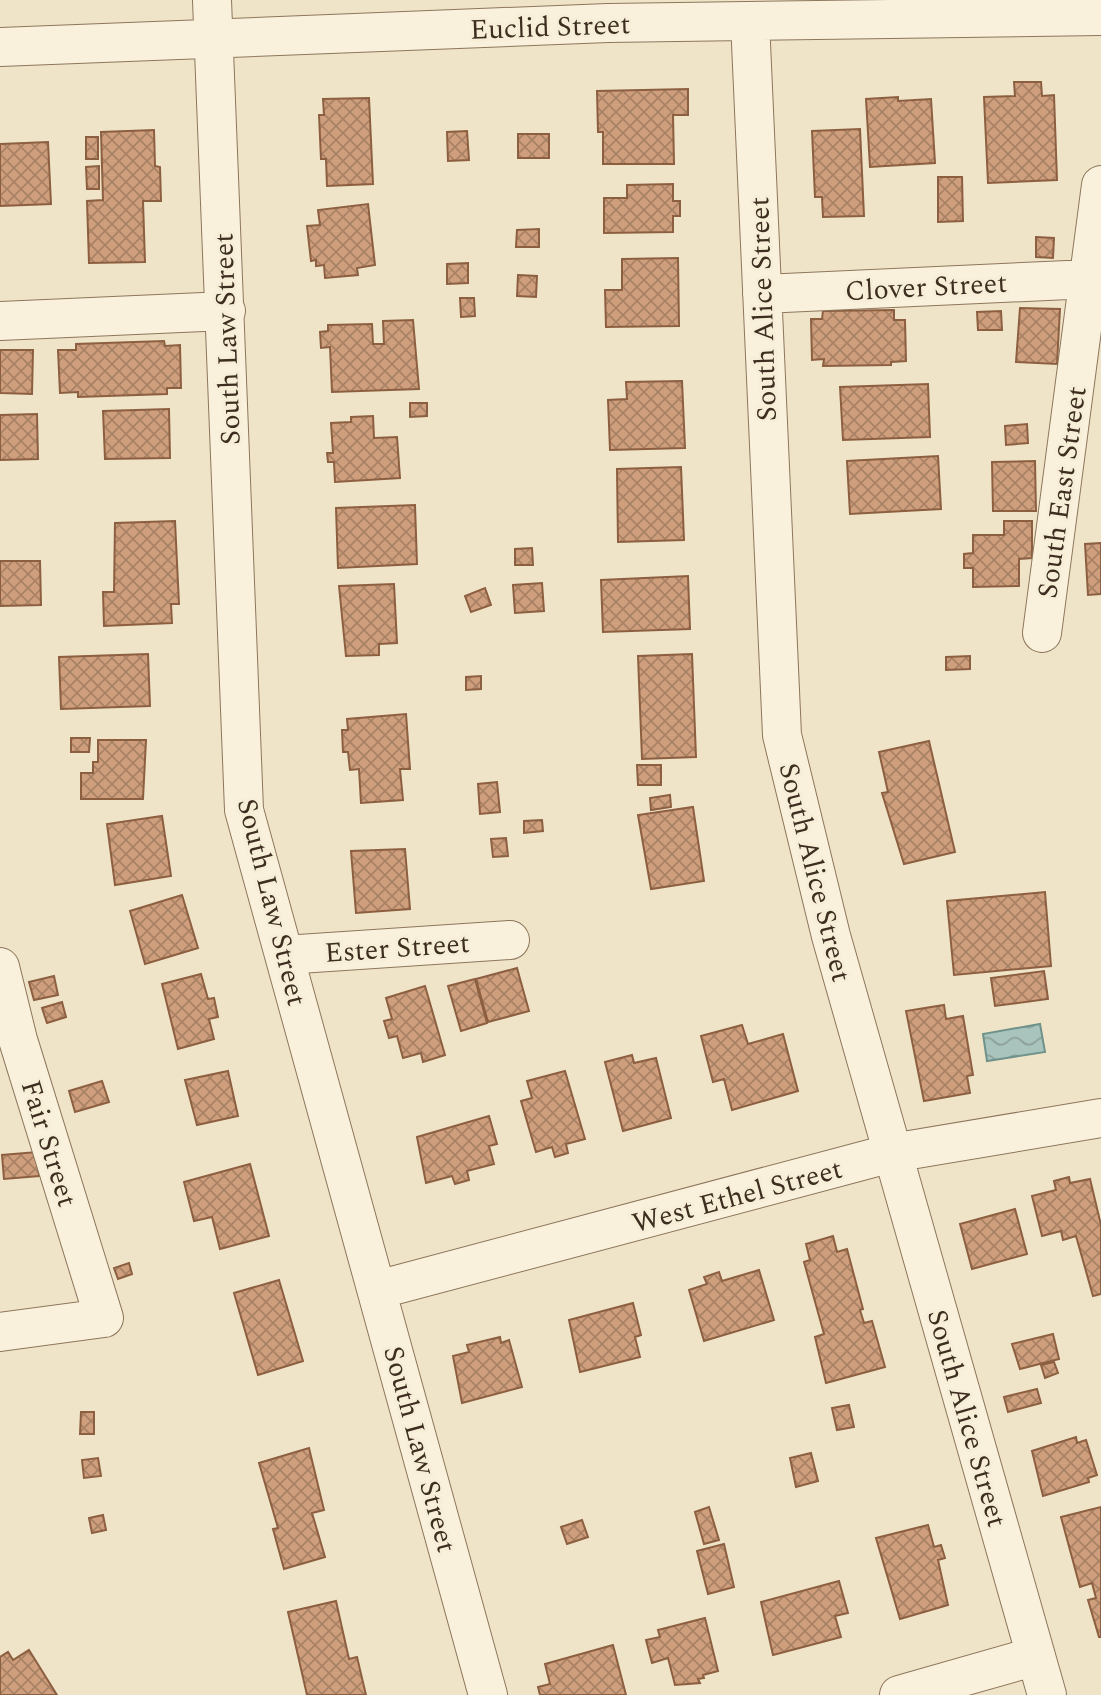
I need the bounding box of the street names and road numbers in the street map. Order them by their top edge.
street label: Euclid Street [469,3,631,52]
street label: South Alice Street [738,196,789,422]
street label: South Law Street [202,232,253,446]
street label: Clover Street [844,262,1008,313]
street label: South East Street [1026,383,1099,601]
street label: South Alice Street [767,758,863,987]
street label: South Law Street [225,794,318,1011]
street label: Ester Street [323,922,471,975]
street label: Fair Street [9,1075,88,1212]
street label: West Ethel Street [628,1148,847,1245]
street label: South Alice Street [915,1305,1018,1532]
street label: South Law Street [371,1341,468,1558]

